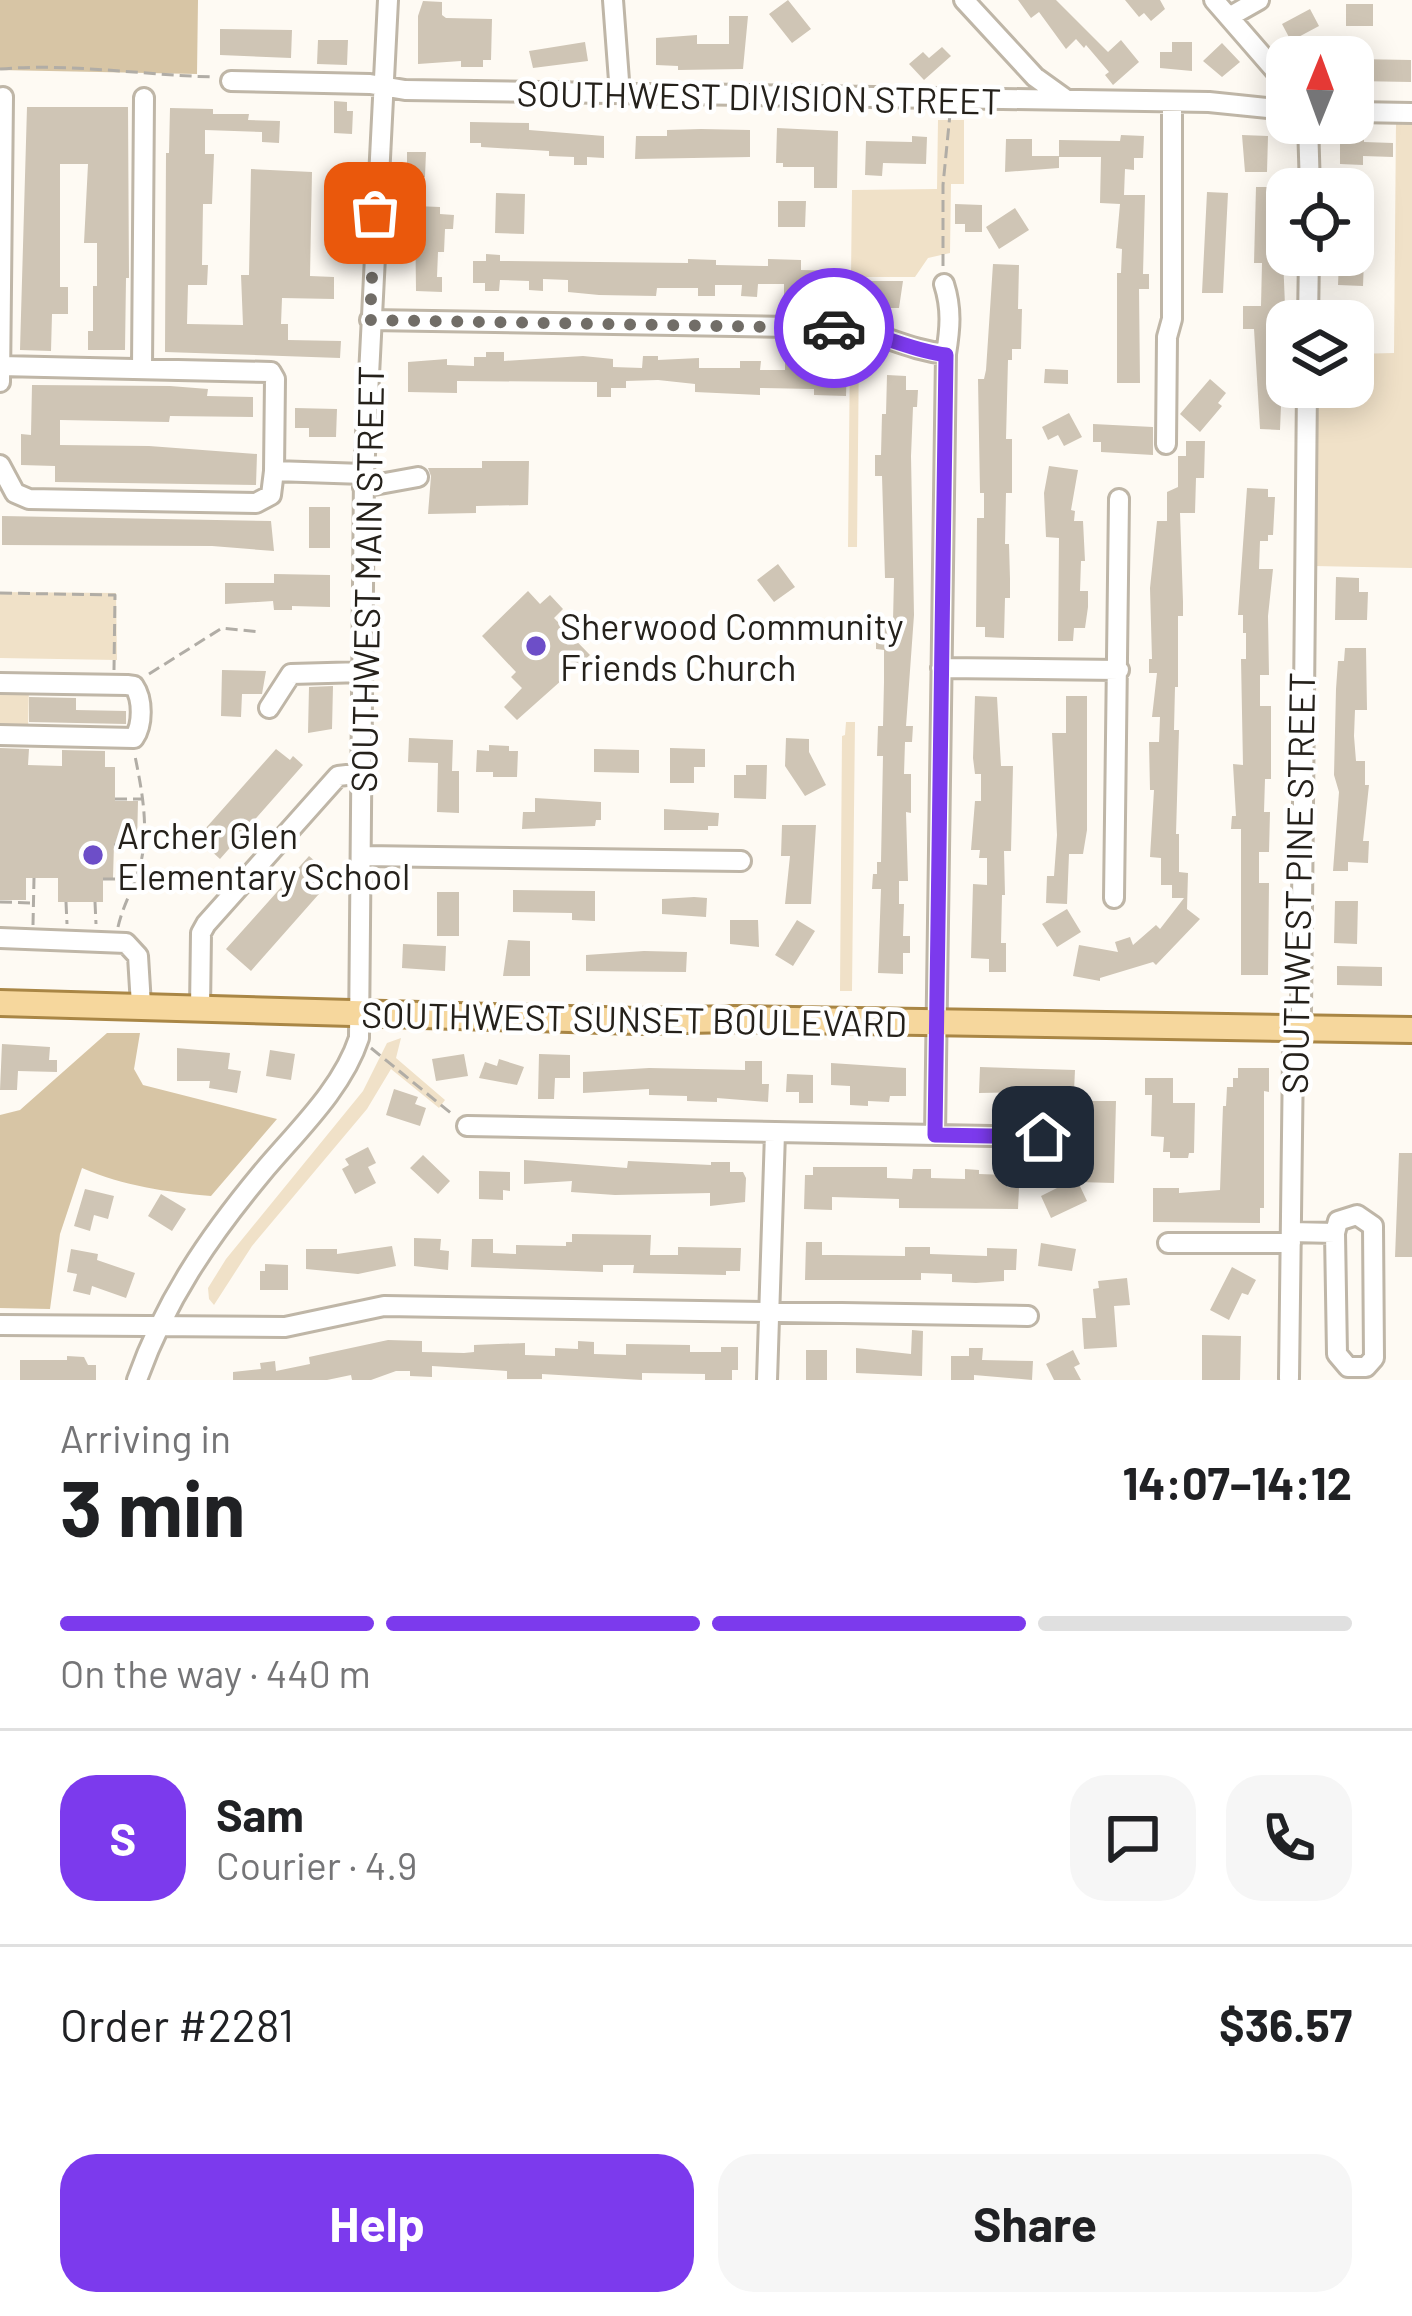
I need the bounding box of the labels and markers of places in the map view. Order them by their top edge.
pin [324,162,426,264]
place label: Sherwood Community Friends Church [560,604,903,688]
marker: Sherwood Community Friends Church [523,633,549,659]
place label: Archer Glen Elementary School [117,813,410,897]
marker: Archer Glen Elementary School [80,842,106,868]
pin [992,1086,1094,1188]

